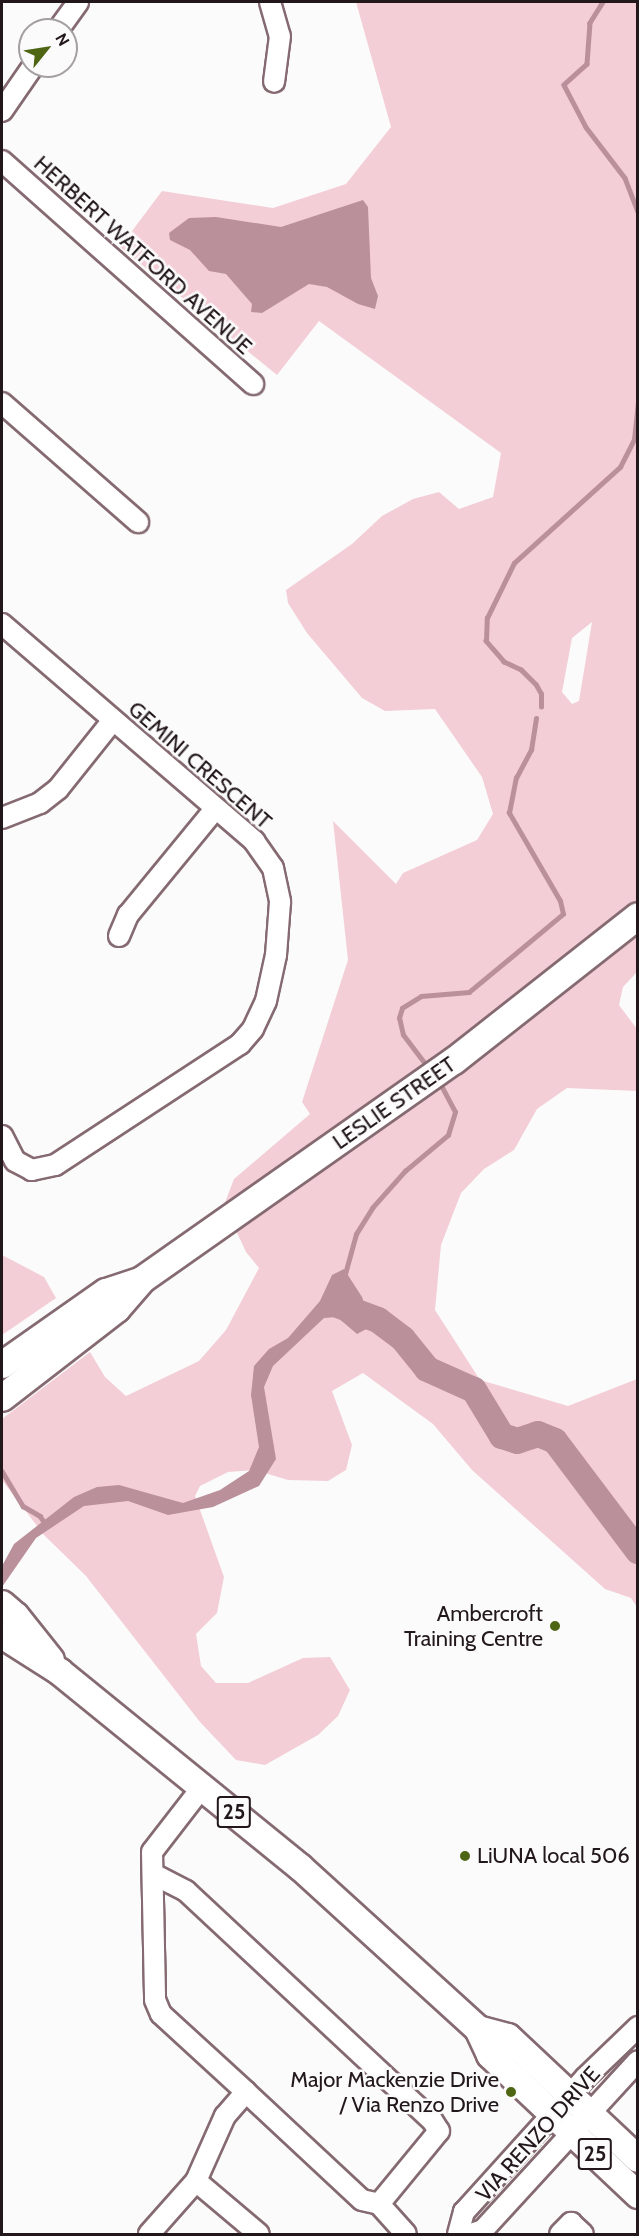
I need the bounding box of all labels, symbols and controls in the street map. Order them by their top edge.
north arrow [18,18,78,78]
text: N [51,30,73,49]
street label: HERBERT WATFORD AVENUE [29,150,257,360]
street label: GEMINI CRESCENT [123,696,277,834]
street label: LESLIE STREET [328,1051,460,1155]
place label: Ambercroft Training Centre [404,1600,543,1652]
marker: Ambercroft Training Centre [548,1619,562,1633]
road number: 25 [216,1794,252,1830]
place label: LiUNA local 506 [477,1843,630,1869]
marker: LiUNA local 506 [458,1849,472,1863]
street label: VIA RENZO DRIVE [470,2061,606,2207]
place label: Major Mackenzie Drive / Via Renzo Drive [290,2066,499,2118]
marker: Major Mackenzie Drive / Via Renzo Drive [504,2085,518,2099]
road number: 25 [577,2136,613,2172]

